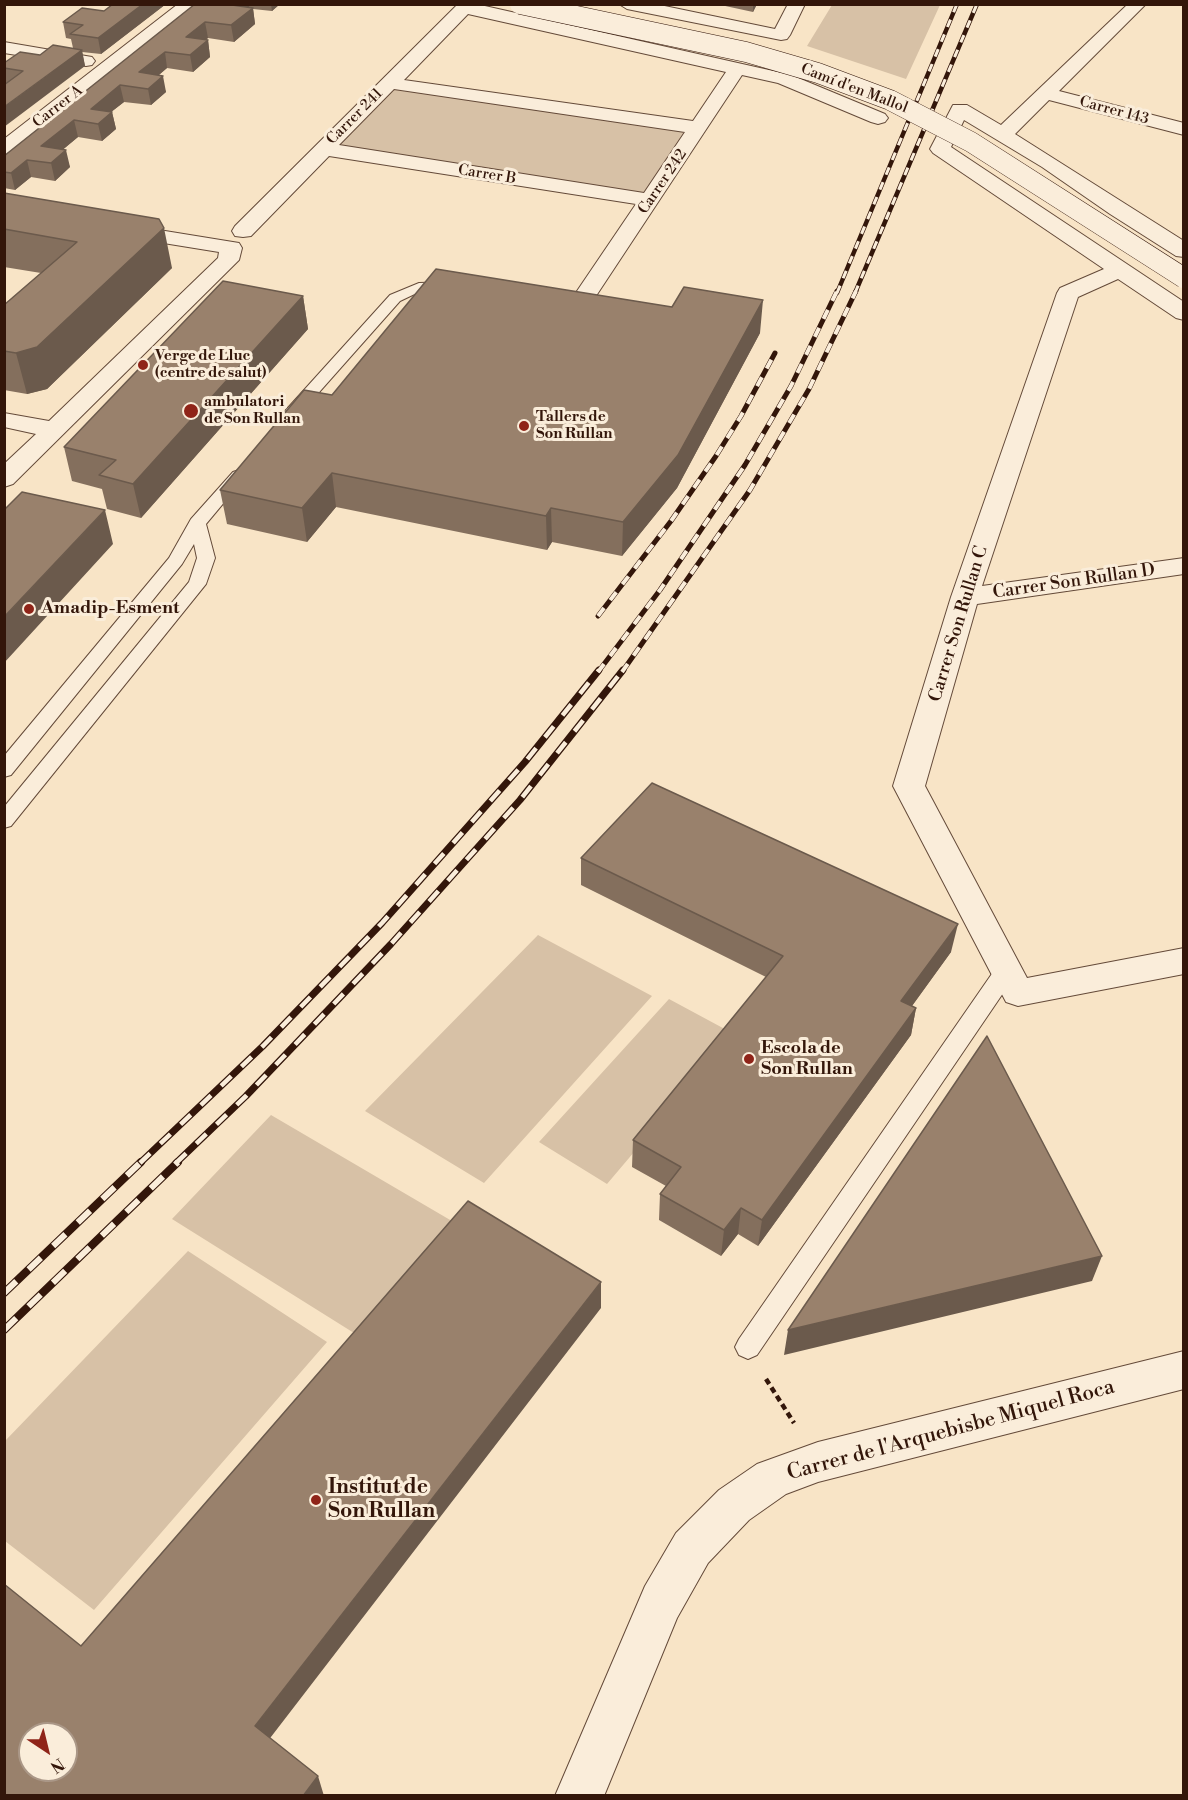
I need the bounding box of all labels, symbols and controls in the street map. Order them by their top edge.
street label: Camí d'en Mallol [798,60,910,118]
street label: Carrer A [29,82,87,132]
street label: Carrer 241 [323,85,387,149]
street label: Carrer 143 [1077,93,1151,129]
street label: Carrer 242 [635,146,691,218]
street label: Carrer B [457,162,517,188]
place label: Verge de Lluc (centre de salut) [155,347,266,382]
marker: Verge de Lluc (centre de salut) [136,358,150,372]
place label: ambulatori de Son Rullan [204,393,300,428]
marker: ambulatori de Son Rullan [182,402,200,420]
place label: Tallers de Son Rullan [536,408,612,443]
marker: Tallers de Son Rullan [517,419,531,433]
street label: Carrer Son Rullan C [925,543,993,705]
street label: Carrer Son Rullan D [992,560,1156,604]
place label: Amadip-Esment [41,598,179,620]
marker: Amadip-Esment [22,602,36,616]
place label: Escola de Son Rullan [761,1038,853,1080]
marker: Escola de Son Rullan [742,1052,756,1066]
street label: Carrer de l'Arquebisbe Miquel Roca [784,1375,1118,1487]
place label: Institut de Son Rullan [328,1475,435,1525]
marker: Institut de Son Rullan [309,1493,323,1507]
north arrow [18,1722,78,1782]
text: N [46,1753,68,1777]

